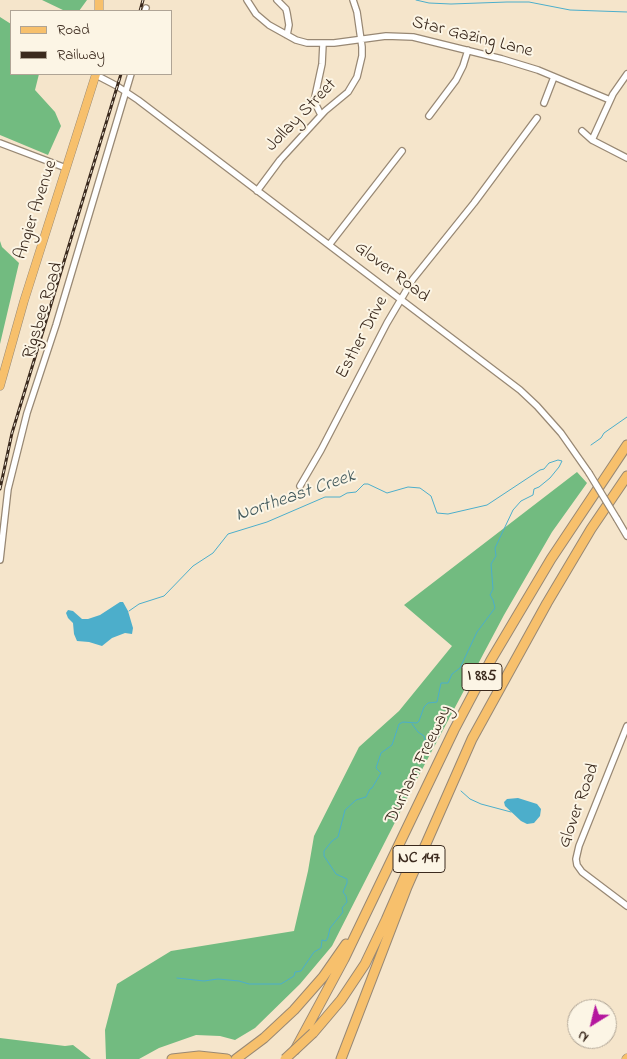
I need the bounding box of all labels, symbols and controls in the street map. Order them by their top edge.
legend [10,10,172,75]
street label: Star Gazing Lane [409,13,535,63]
text: Road [57,19,90,41]
text: Railway [57,44,105,66]
street label: Jollay Street [262,75,342,157]
street label: Angier Avenue [11,158,63,262]
street label: Glover Road [349,238,433,308]
street label: Rigsbee Road [19,260,69,362]
street label: Esther Drive [332,293,394,383]
water label: Northeast Creek [233,466,359,528]
road number: I 885 [462,664,502,690]
street label: Durham Freeway [382,702,458,828]
street label: Glover Road [555,761,605,851]
road number: NC 147 [393,846,445,872]
north arrow [567,999,617,1049]
text: N [573,1024,593,1047]

